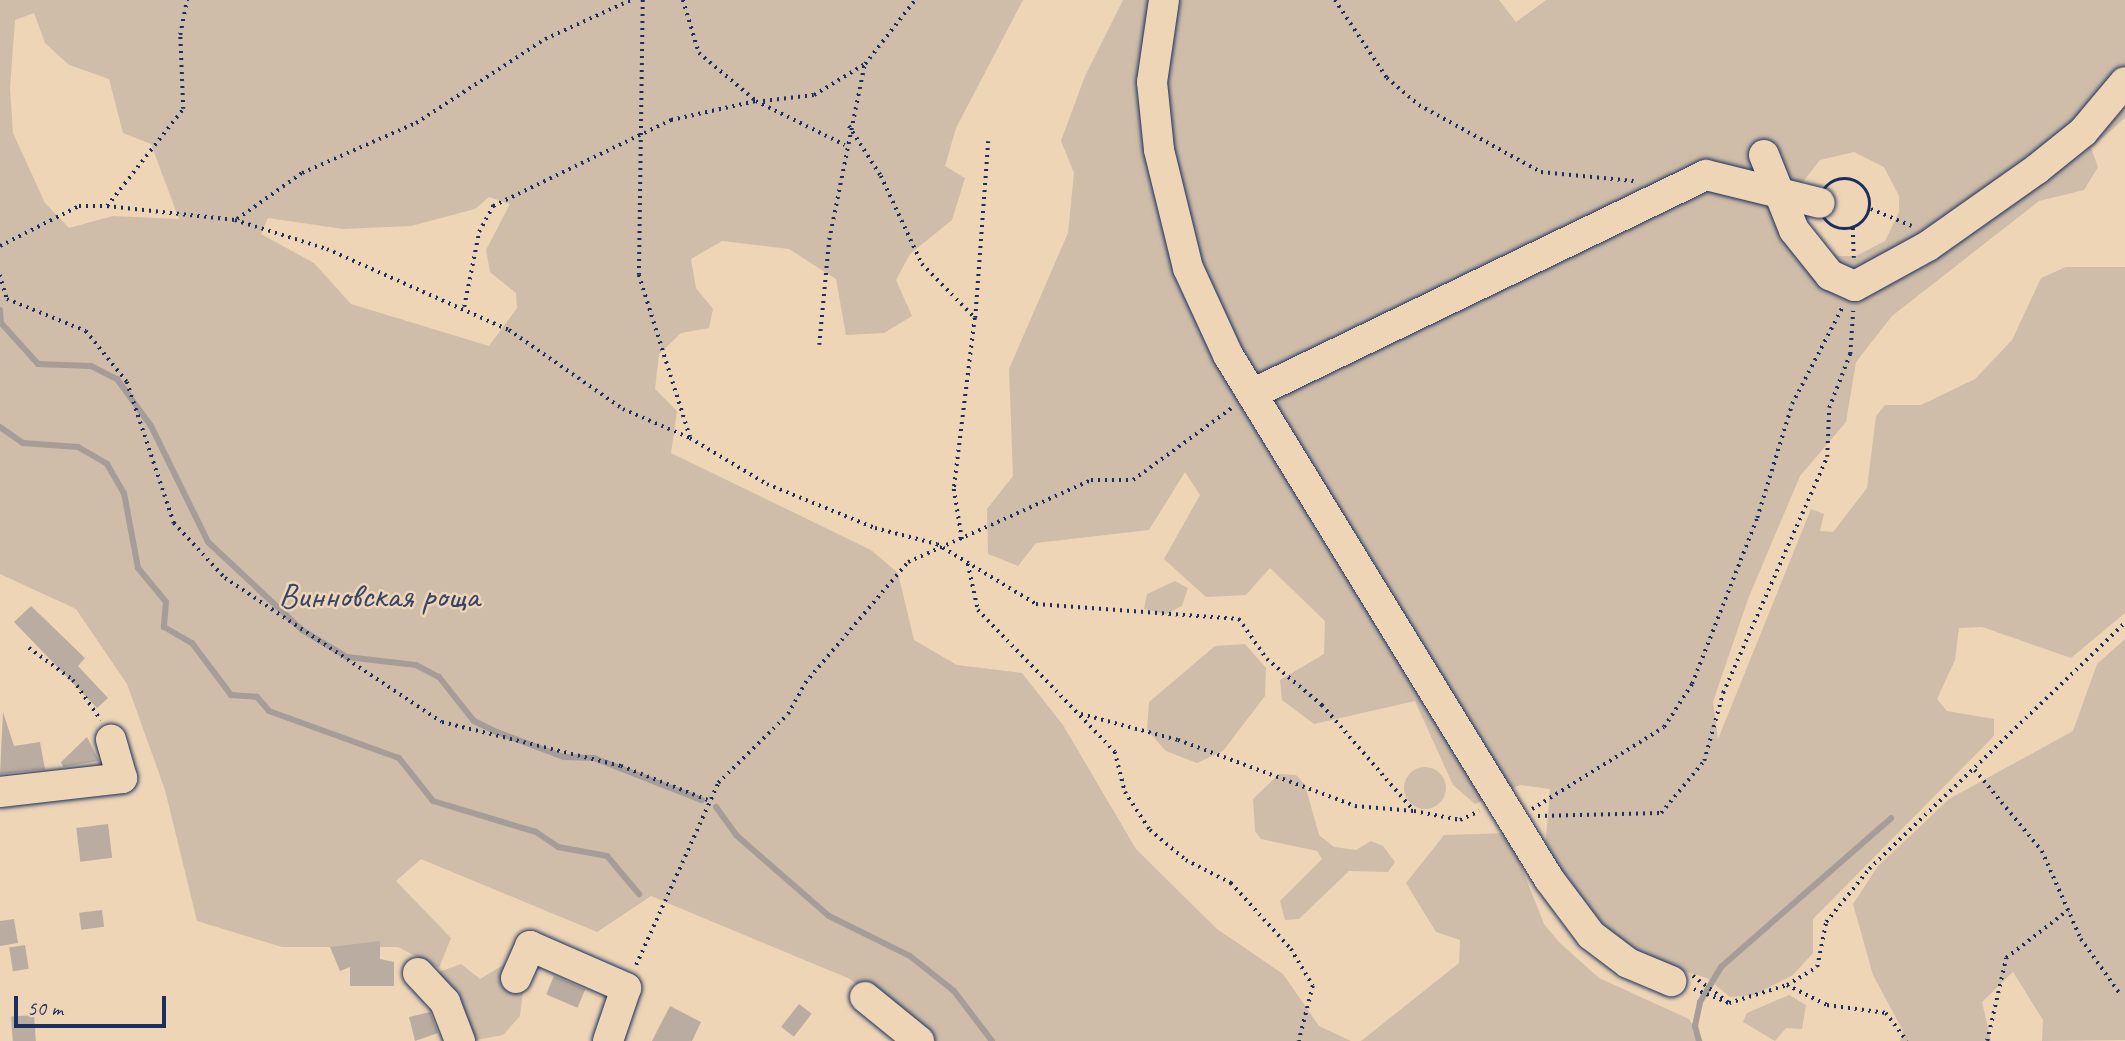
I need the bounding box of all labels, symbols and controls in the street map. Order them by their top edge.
park label: Винновская роща [277,575,481,617]
scale bar [18,982,170,1026]
text: 50 m [27,995,63,1021]

